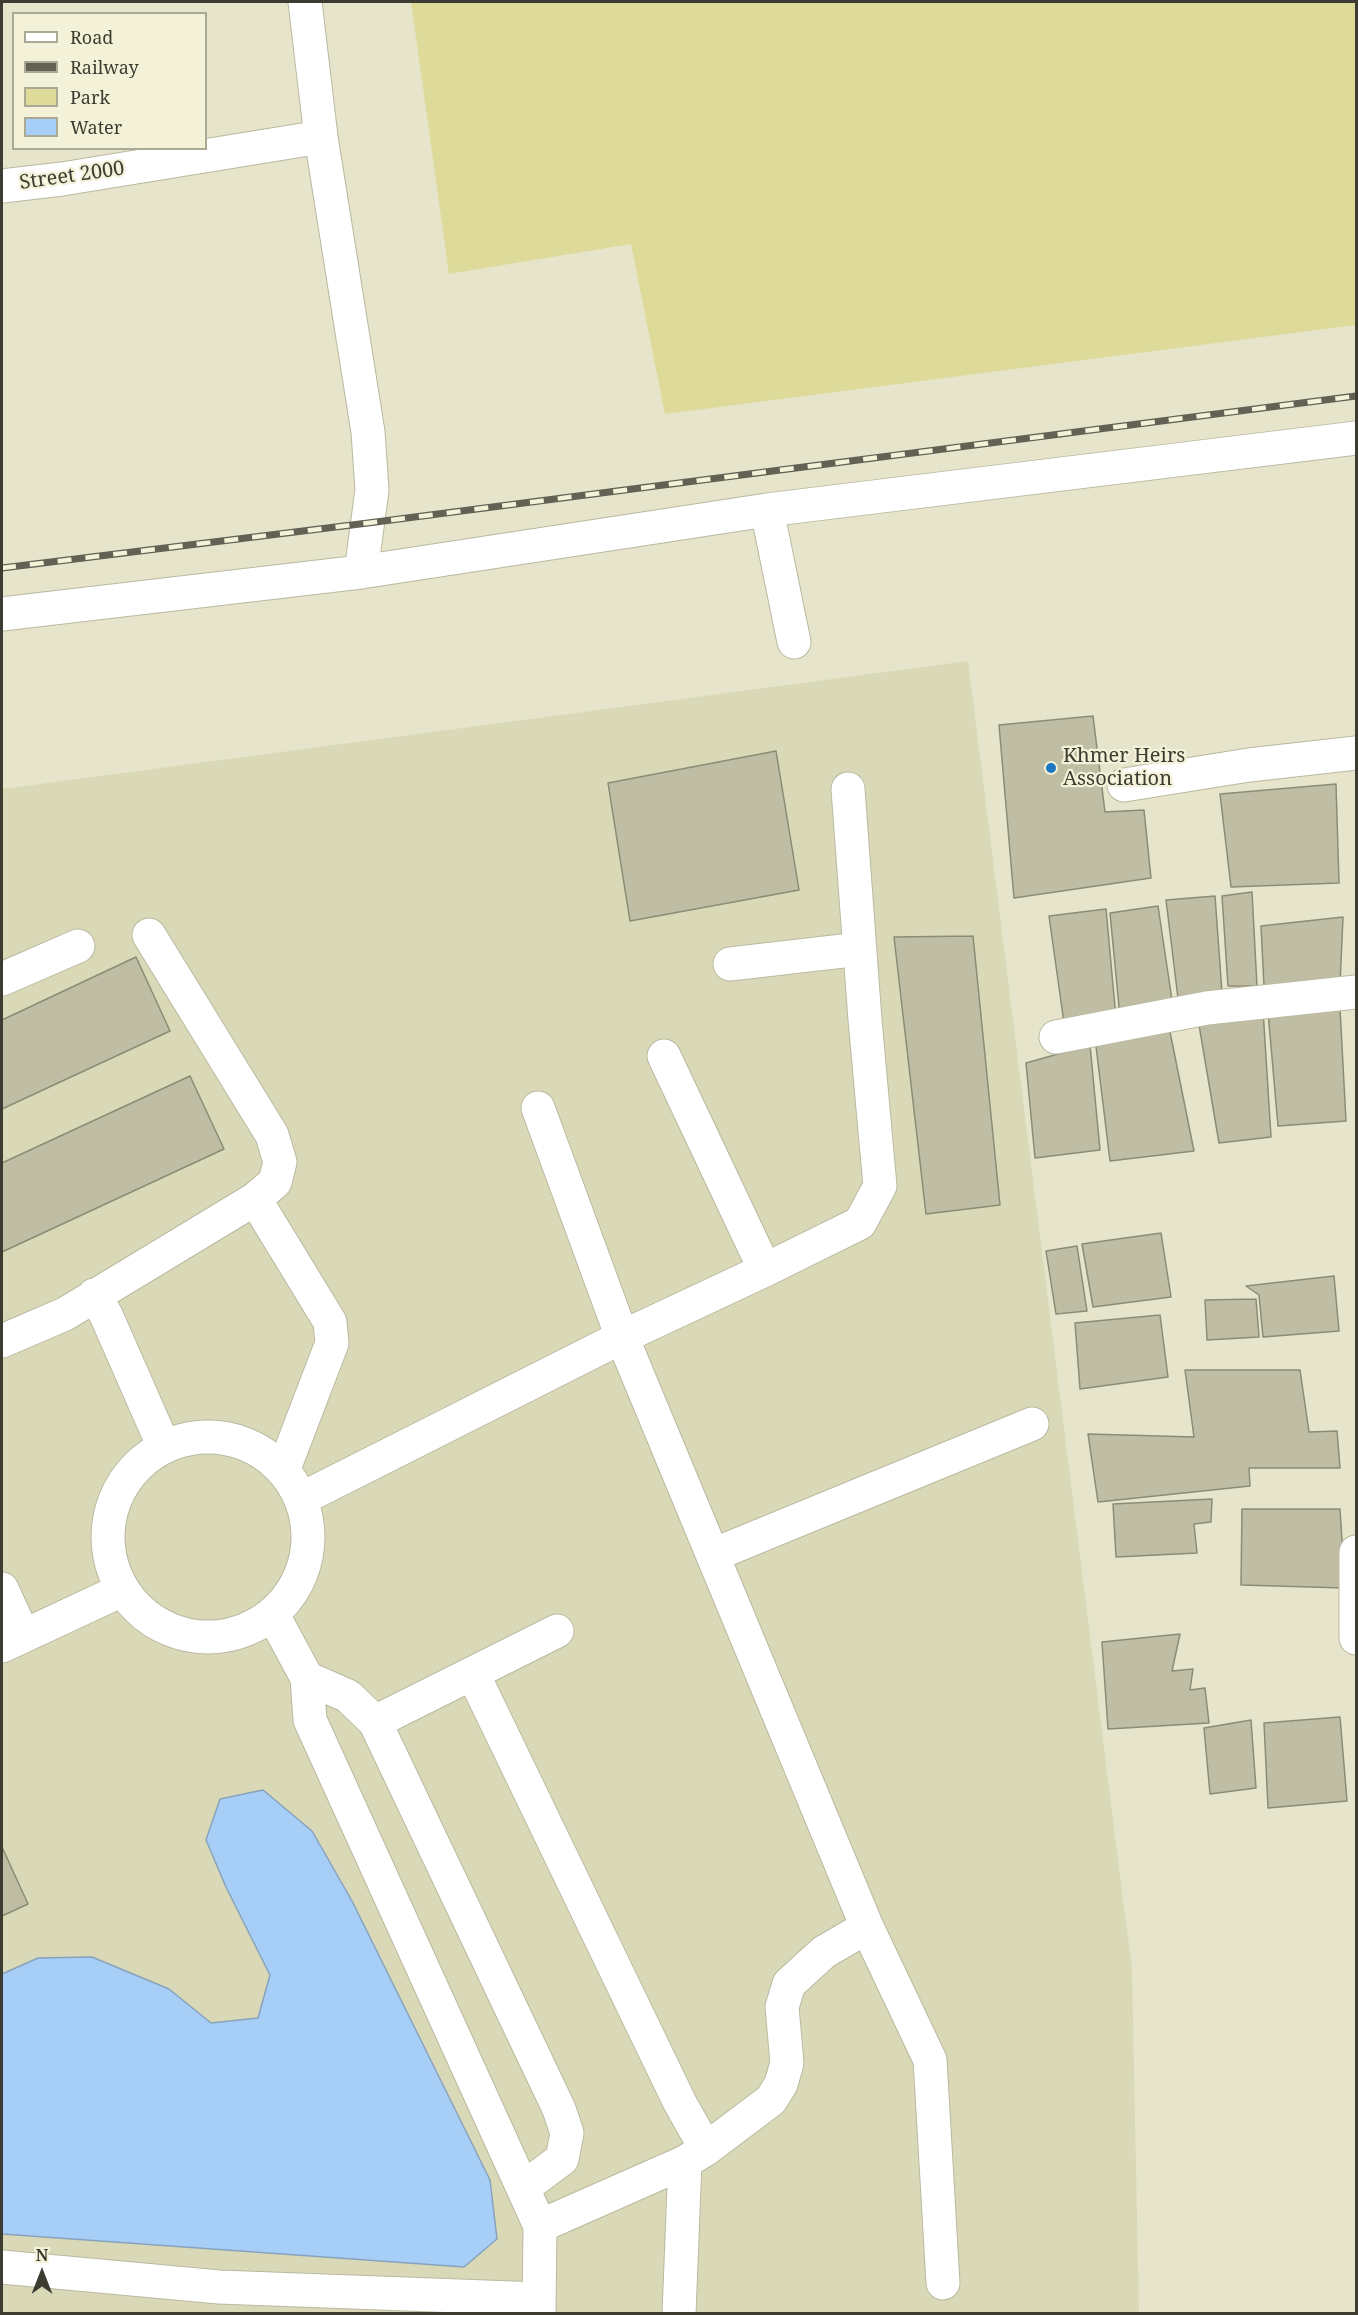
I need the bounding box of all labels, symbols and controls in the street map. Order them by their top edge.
legend [12,12,207,150]
text: Road [70,25,113,49]
text: Railway [70,55,139,79]
text: Park [70,85,110,109]
text: Water [70,115,122,139]
street label: Street 2000 [18,157,126,195]
place label: Khmer Heirs Association [1063,744,1185,791]
marker: Khmer Heirs Association [1044,761,1058,775]
north arrow [12,2243,72,2303]
text: N [36,2244,48,2266]

